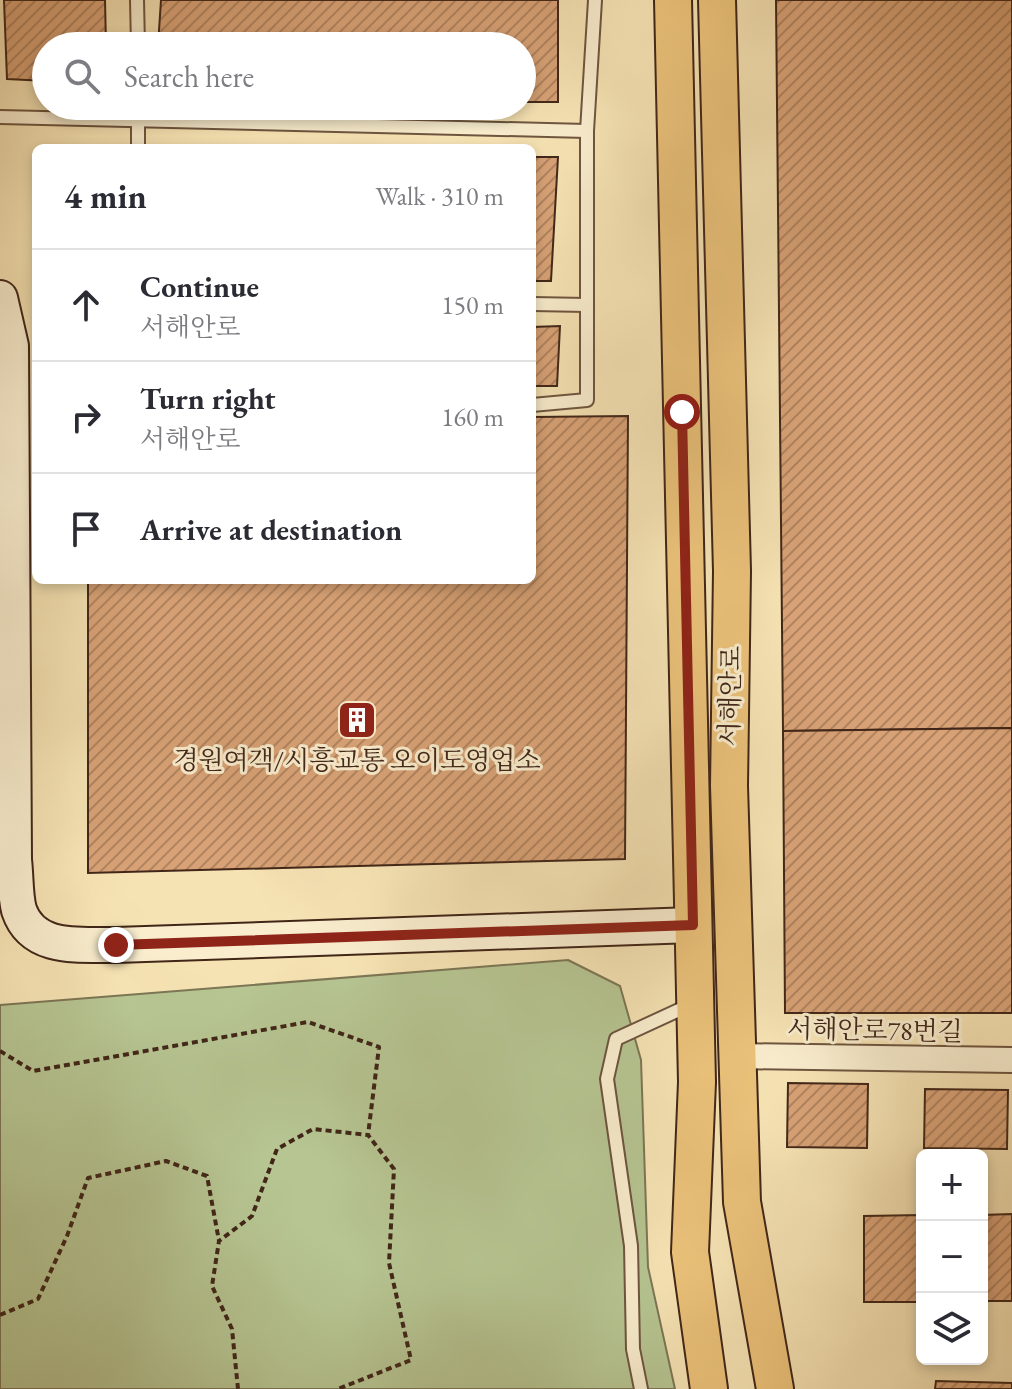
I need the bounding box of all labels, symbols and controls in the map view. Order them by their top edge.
search box [32,32,536,120]
icon: search [60,54,104,98]
text: Search here [124,57,254,96]
text: 4 min [64,174,147,218]
text: Walk · 310 m [376,179,504,213]
text: Continue [140,267,259,306]
icon: ahead [64,283,108,327]
text: 150 m [441,288,504,322]
text: 서해안로 [140,310,240,344]
text: Turn right [140,379,276,418]
route start [664,394,700,430]
icon: right [64,395,108,439]
text: 160 m [441,400,504,434]
text: 서해안로 [140,422,240,456]
icon: arrive [64,507,108,551]
text: Arrive at destination [140,510,402,549]
street label: 서해안로 [712,645,748,747]
building icon: 경원여객/시흥교통 오이도영업소 [336,699,378,741]
place label: 경원여객/시흥교통 오이도영업소 [173,743,541,777]
route end [98,927,134,963]
street label: 서해안로78번길 [787,1011,963,1049]
map controls [916,1149,988,1365]
button: + [916,1149,988,1221]
button: − [916,1221,988,1293]
button: layers [916,1293,988,1365]

